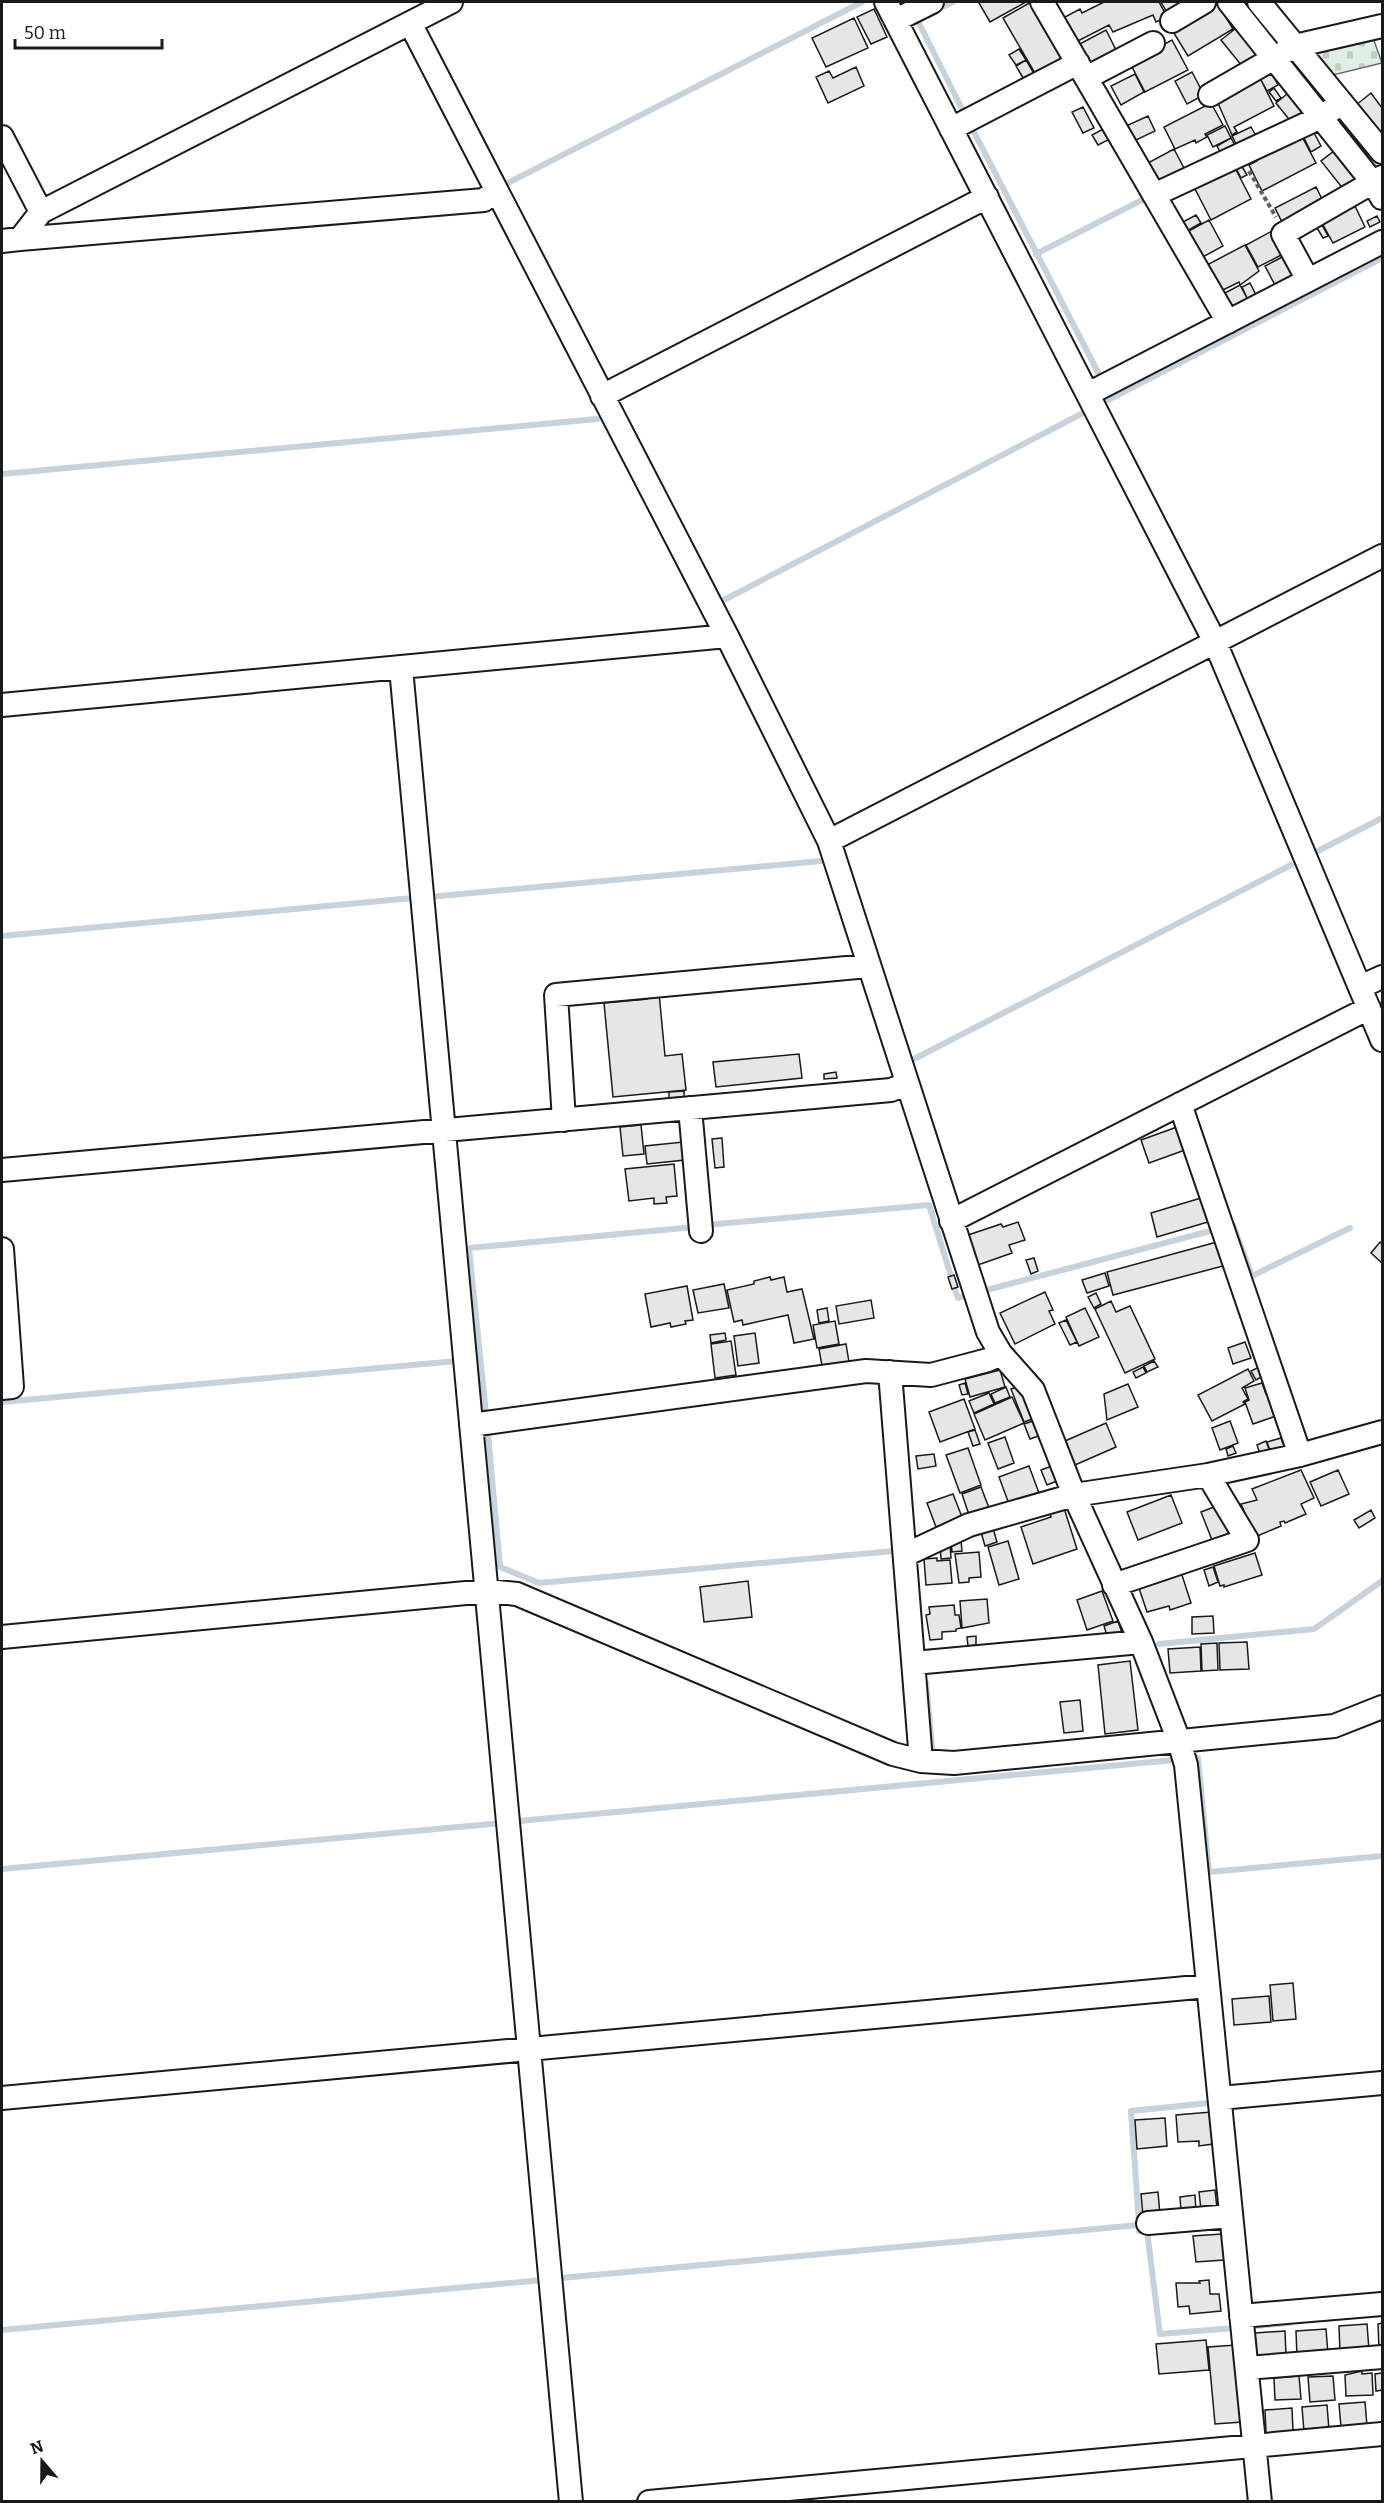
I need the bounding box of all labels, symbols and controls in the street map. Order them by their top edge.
scale bar [15,12,162,50]
text: 50 m [24,22,66,44]
north arrow [12,2431,72,2491]
text: N [28,2436,46,2458]

